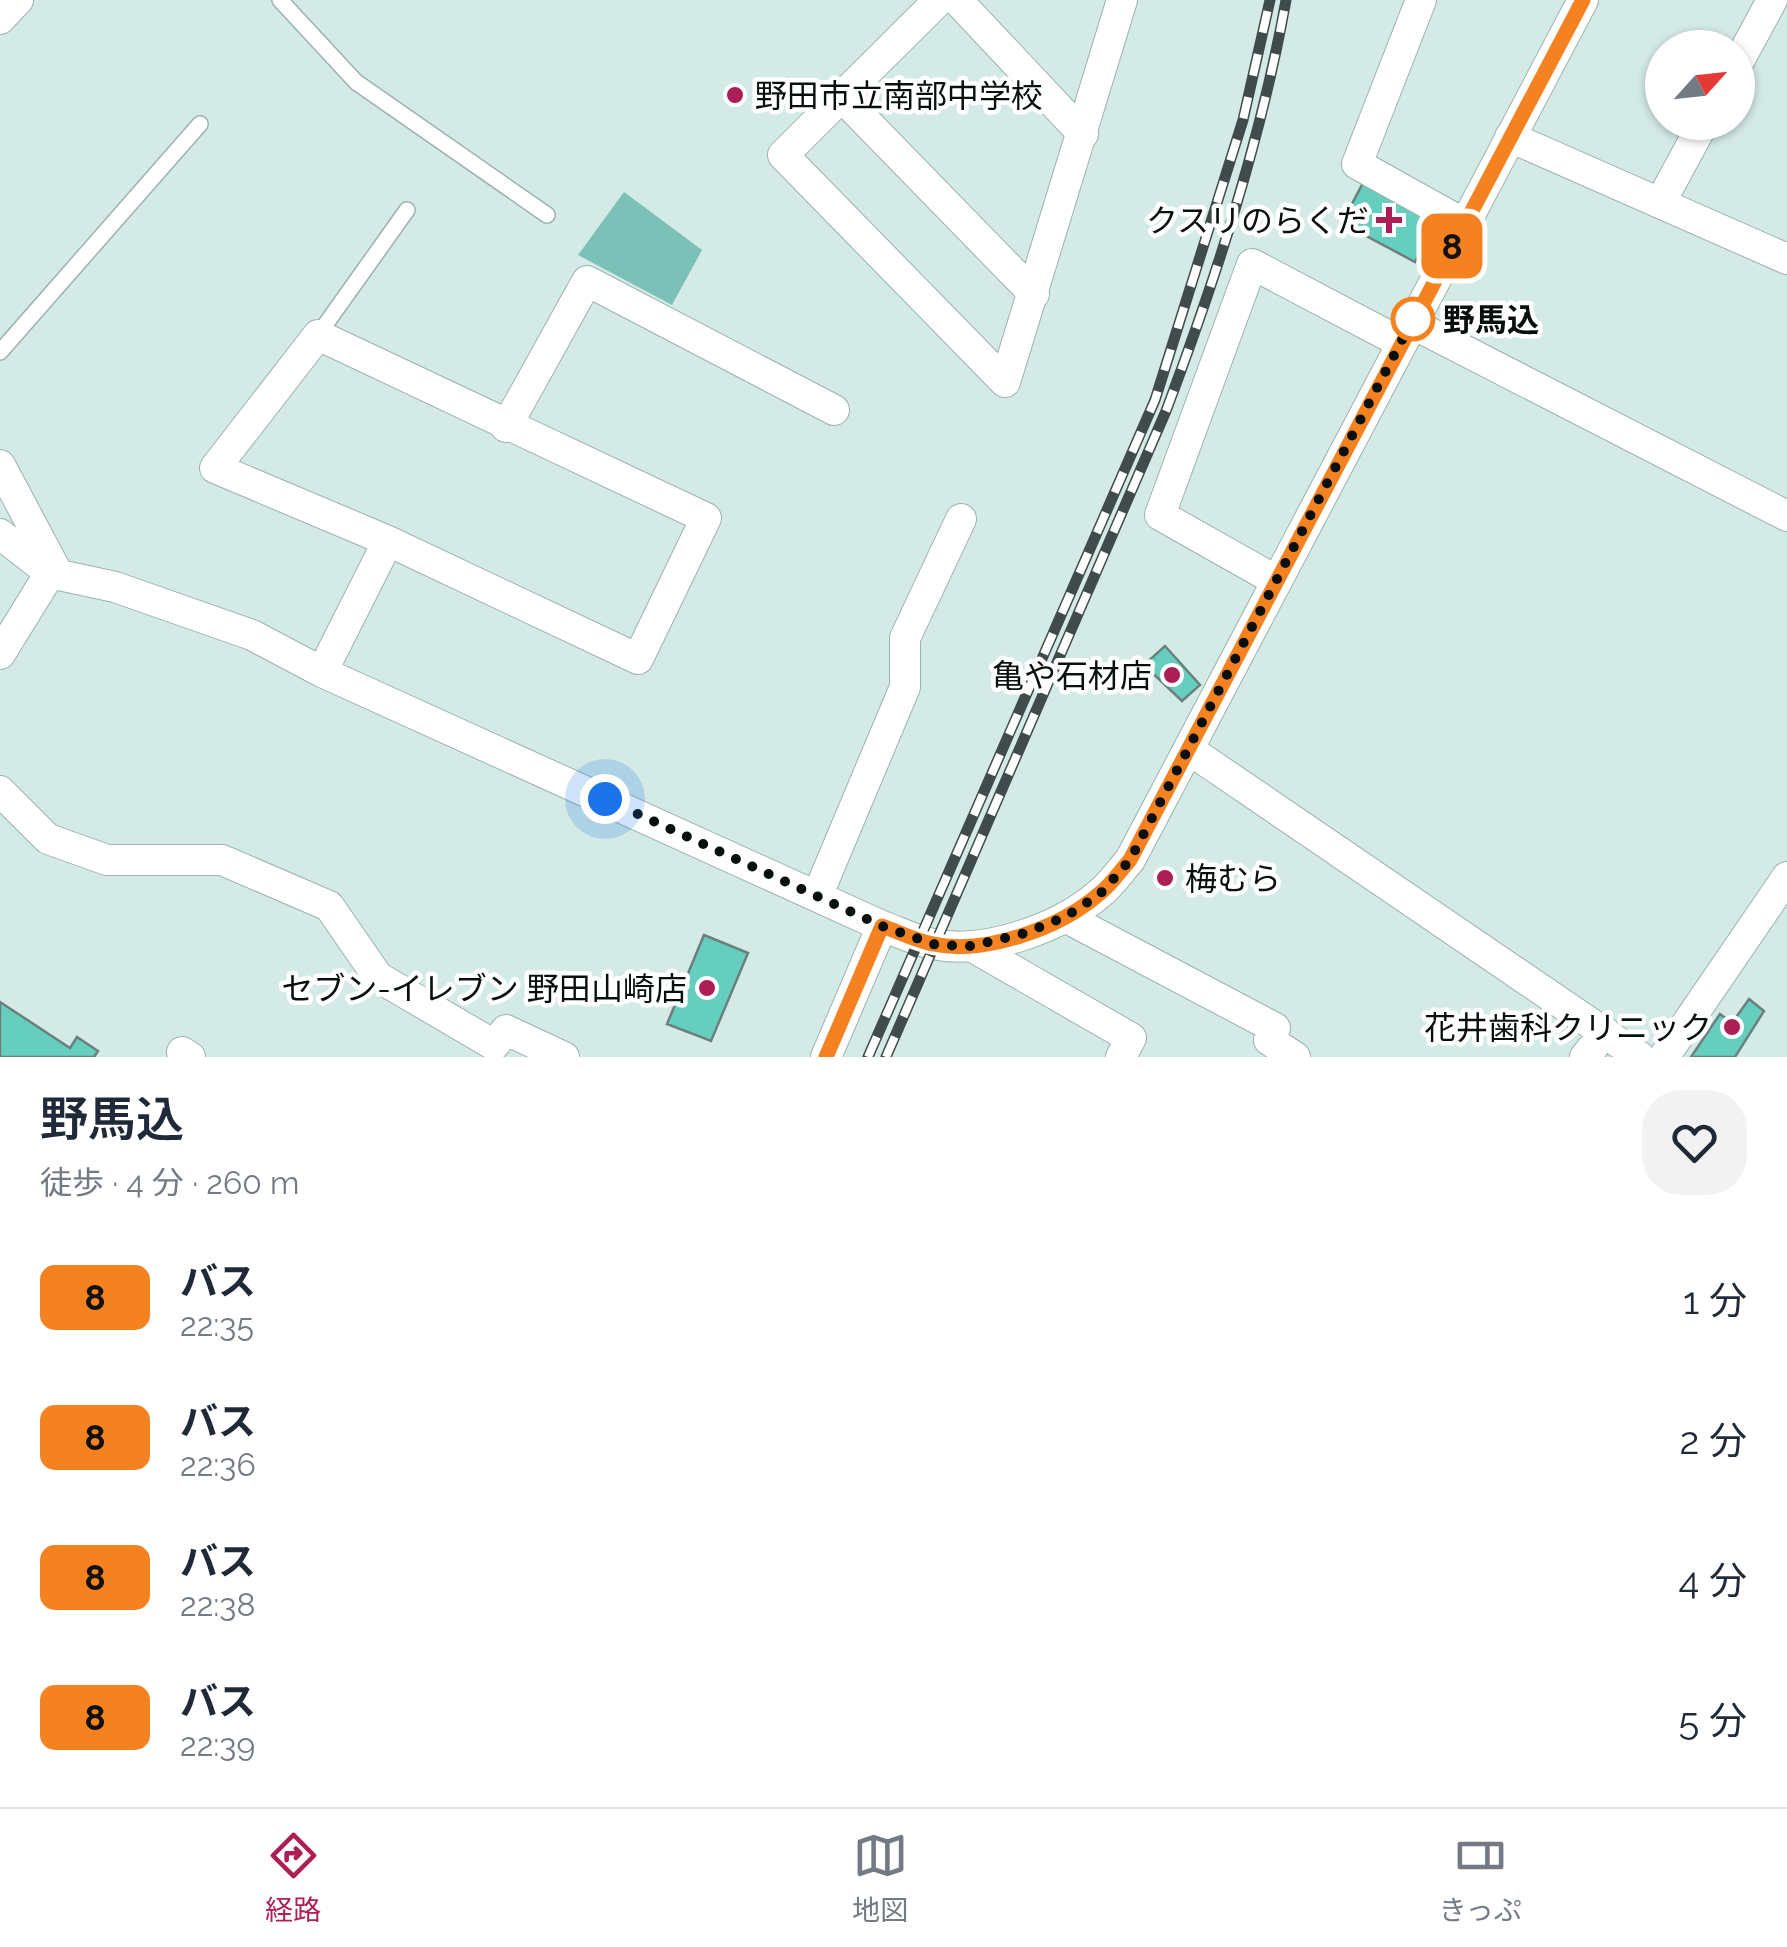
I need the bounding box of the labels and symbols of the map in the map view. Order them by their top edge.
north arrow [1645,30,1755,140]
place label: 野田市立南部中学校 [755,77,1043,114]
marker: 野田市立南部中学校 [724,84,746,106]
place label: クスリのらくだ [1146,202,1369,239]
marker: クスリのらくだ [1378,209,1400,231]
line badge: 8 [1420,214,1484,278]
marker: 野馬込 [1392,298,1434,340]
place label: 野馬込 [1443,301,1539,338]
place label: 亀や石材店 [992,657,1152,694]
marker: 亀や石材店 [1161,664,1183,686]
your location [580,774,630,824]
place label: 梅むら [1185,860,1281,897]
marker: 梅むら [1154,867,1176,889]
place label: セブン-イレブン 野田山崎店 [281,970,687,1007]
marker: セブン-イレブン 野田山崎店 [696,977,718,999]
place label: 花井歯科クリニック [1424,1009,1712,1046]
marker: 花井歯科クリニック [1721,1016,1743,1038]

